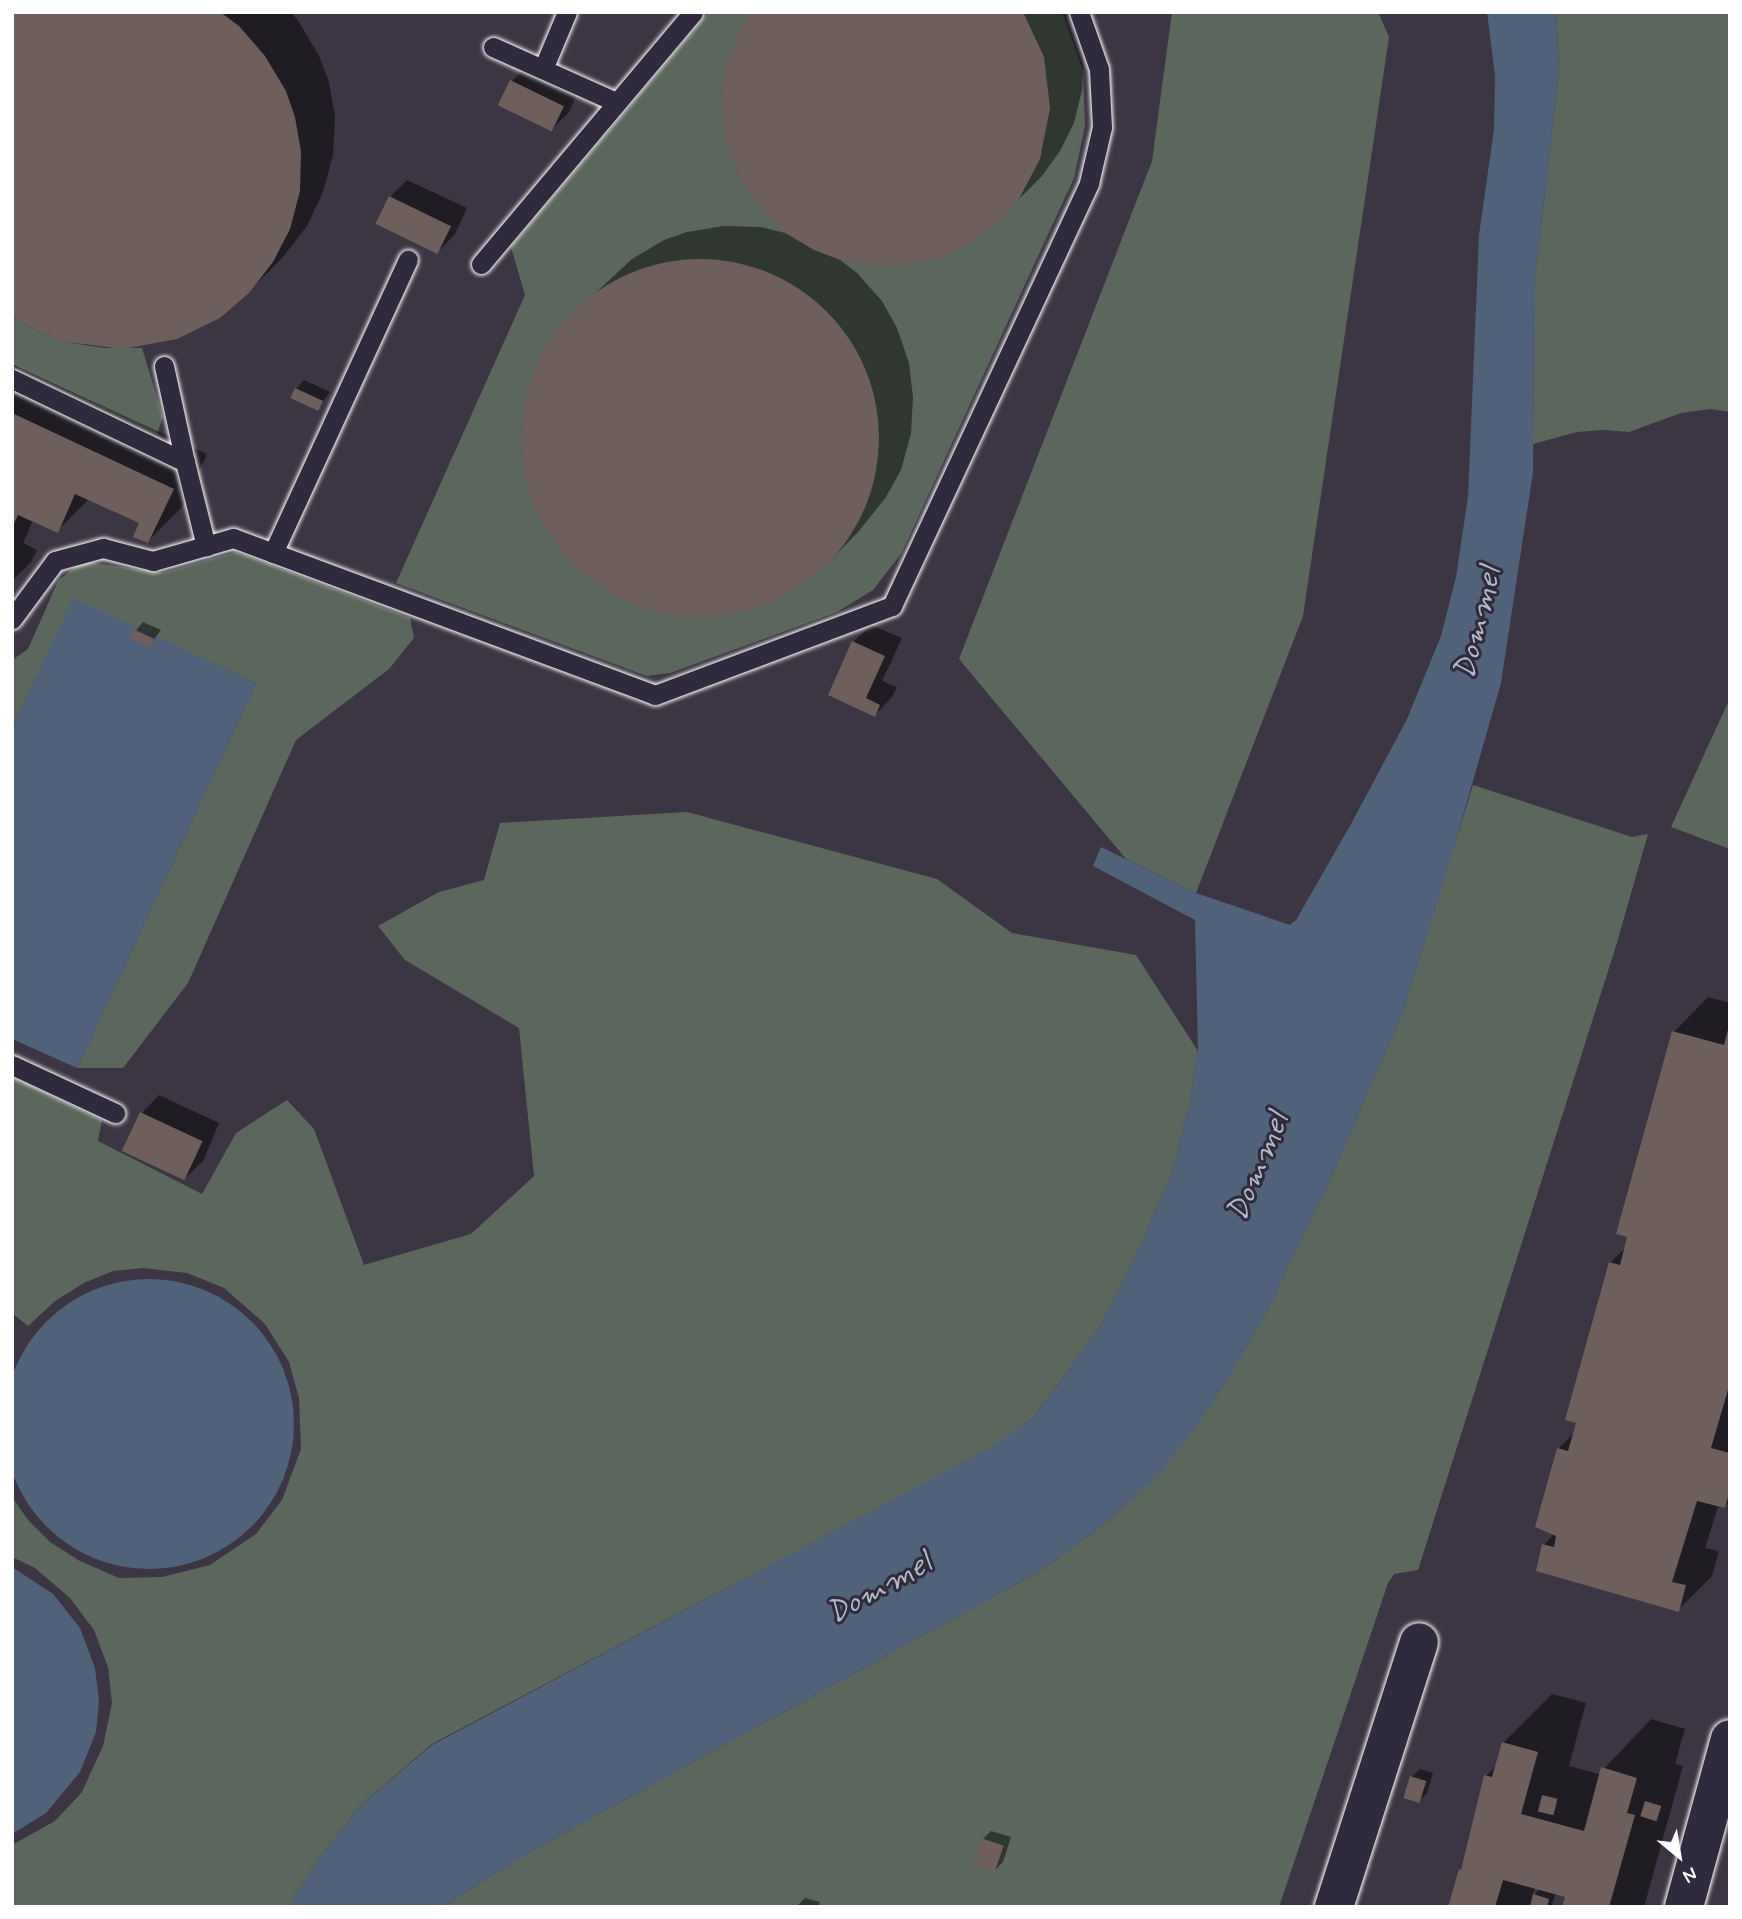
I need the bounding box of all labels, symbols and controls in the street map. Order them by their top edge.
water label: Dommel [1448,563,1510,683]
water label: Dommel [1220,1107,1298,1227]
water label: Dommel [821,1545,939,1633]
north arrow [1644,1821,1714,1891]
text: N [1678,1861,1701,1889]

